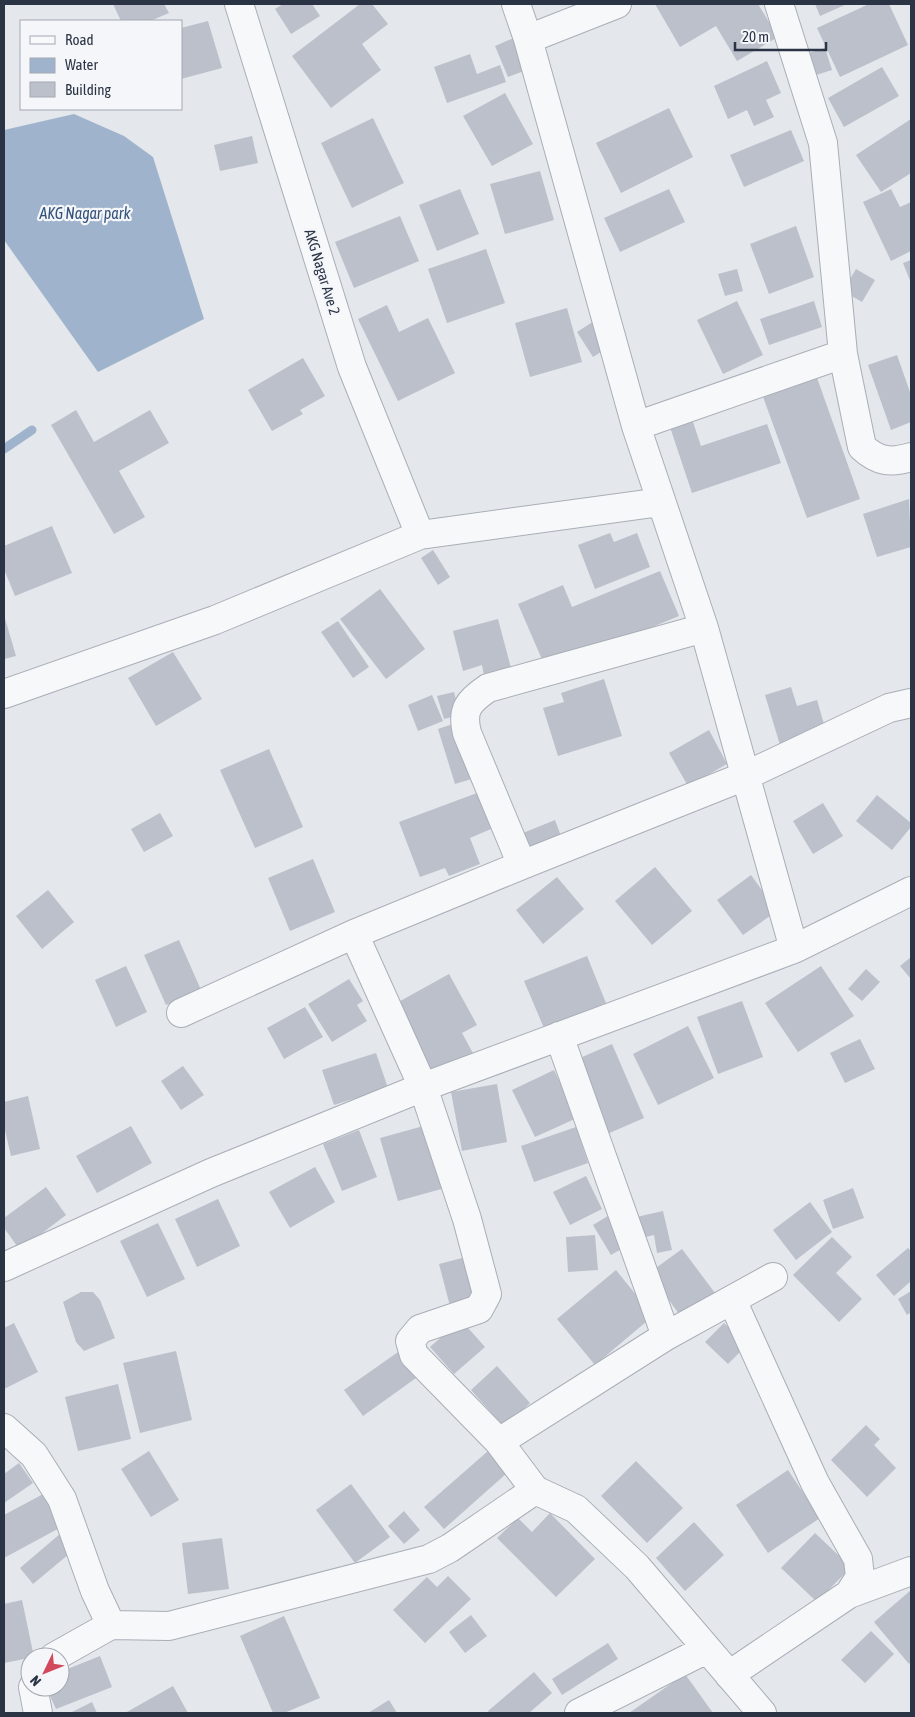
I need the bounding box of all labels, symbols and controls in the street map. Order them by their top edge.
legend [20,20,182,110]
scale bar [735,20,826,52]
text: 20 m [742,28,769,45]
text: Road [65,31,94,48]
text: Water [65,56,98,73]
text: Building [65,81,111,98]
water label: AKG Nagar park [38,204,132,223]
street label: AKG Nagar Ave 2 [301,227,344,317]
north arrow [20,1647,70,1697]
text: N [27,1672,44,1689]

